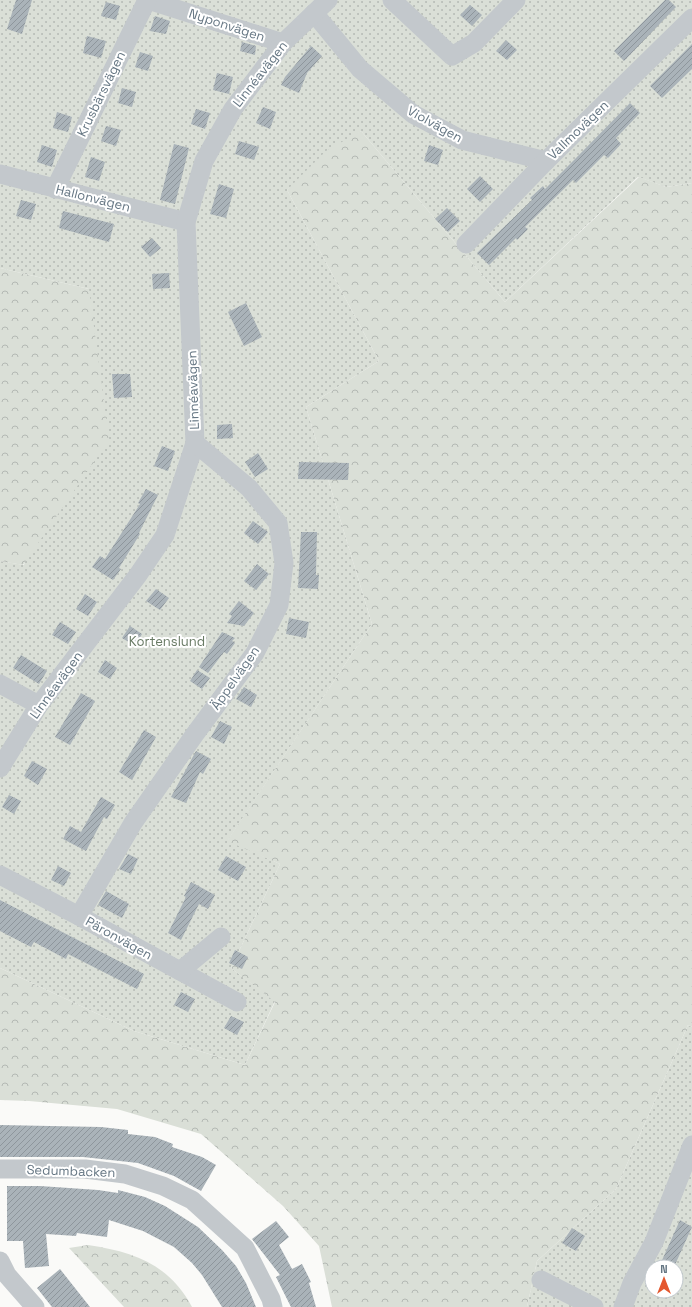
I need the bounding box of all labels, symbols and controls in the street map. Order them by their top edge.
street label: Nyponvägen [187,5,267,45]
street label: Linnéavägen [229,38,291,110]
street label: Krusbärsvägen [73,48,129,140]
street label: Vallmovägen [544,97,612,163]
street label: Violvägen [404,102,466,146]
street label: Hallonvägen [54,181,132,215]
street label: Linnéavägen [183,350,203,430]
park label: Kortenslund [129,633,205,650]
street label: Äppelvägen [207,643,263,713]
street label: Linnéavägen [26,648,86,722]
street label: Päronvägen [83,913,155,963]
street label: Sedumbacken [26,1161,116,1181]
north arrow [644,1259,684,1299]
text: N [660,1262,668,1276]

